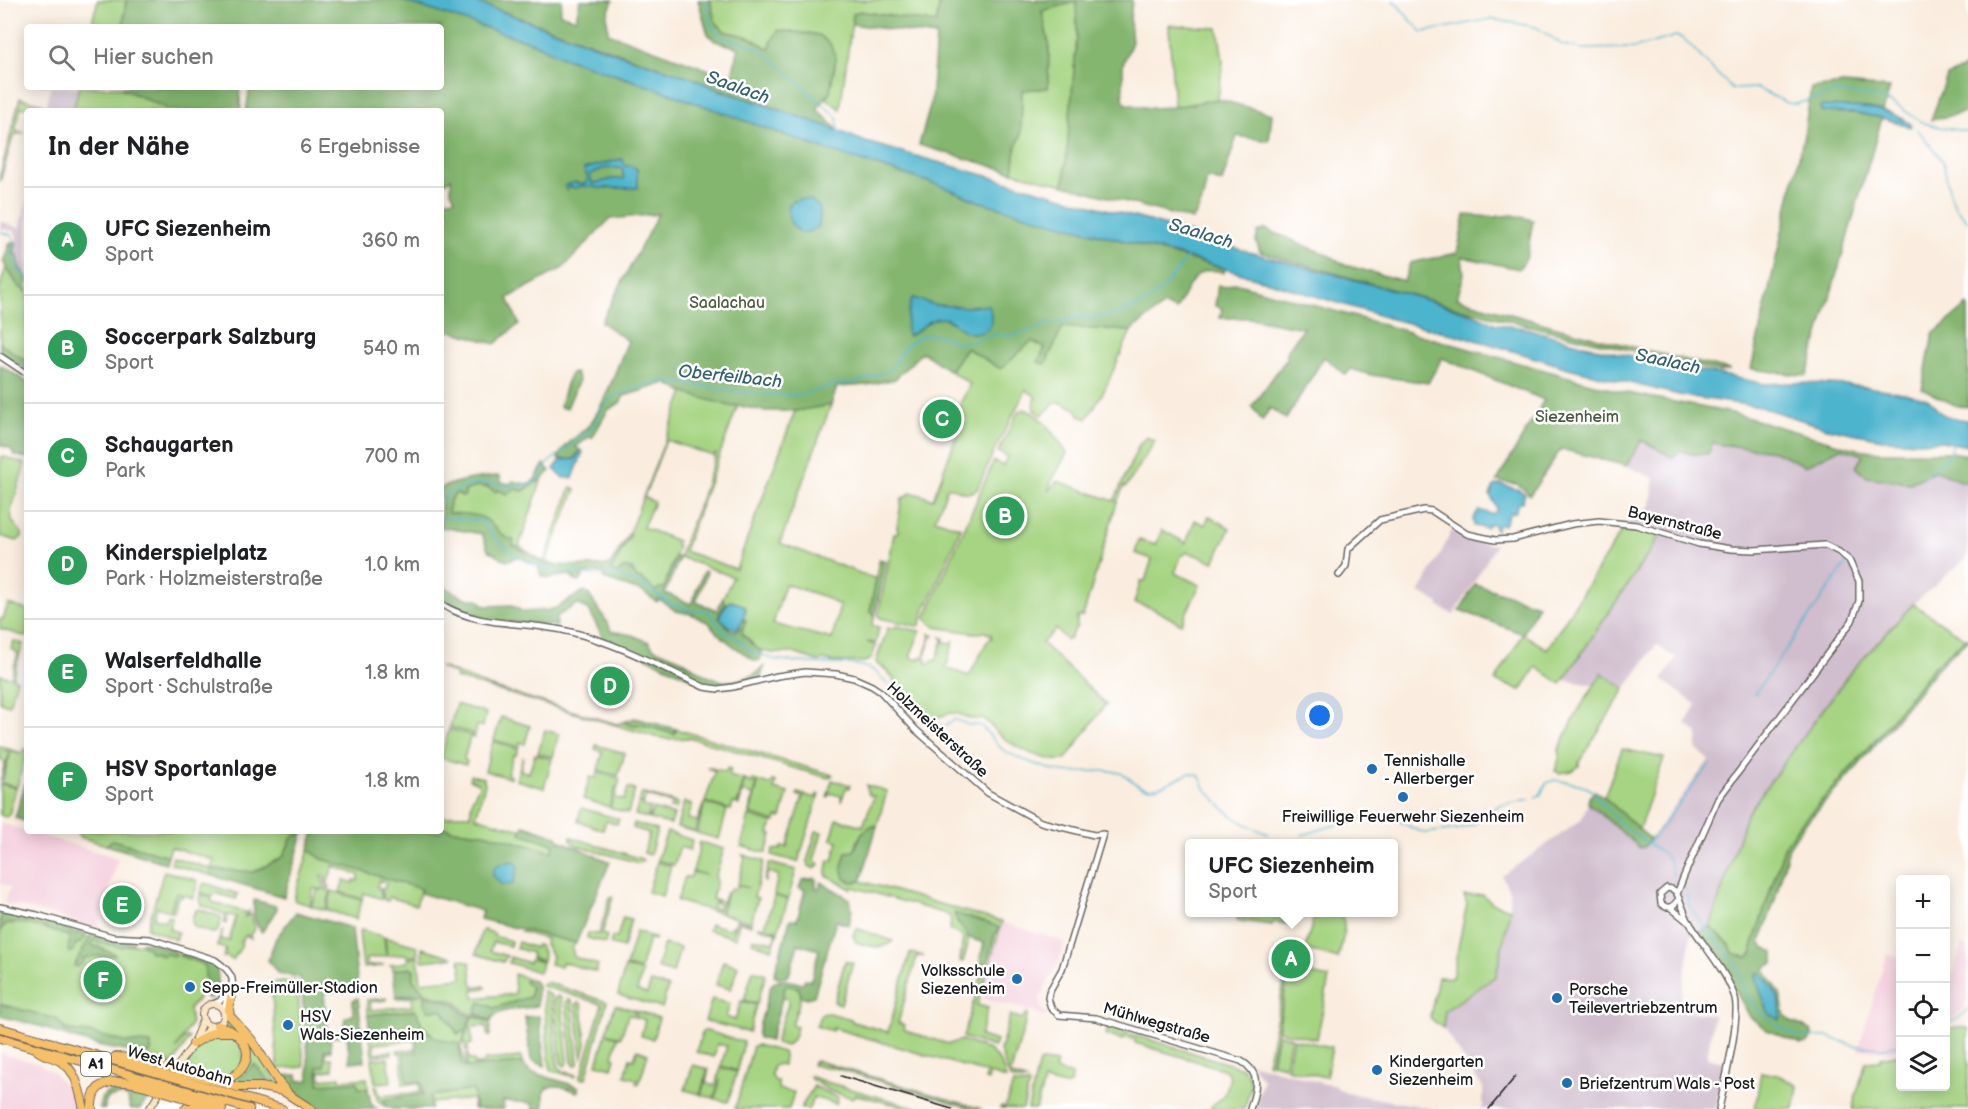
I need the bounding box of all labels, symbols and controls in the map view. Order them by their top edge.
search box [24,24,444,90]
icon: search [45,41,78,74]
text: Hier suchen [93,44,214,71]
water label: Saalach [703,66,772,109]
text: In der Nähe [48,132,190,163]
text: 6 Ergebnisse [300,135,420,159]
water label: Saalach [1166,214,1236,253]
text: UFC Siezenheim [105,216,271,243]
text: A [61,229,74,253]
text: 360 m [362,229,420,253]
text: Sport [105,243,154,267]
park label: Saalachau [689,294,765,313]
text: Soccerpark Salzburg [105,324,316,351]
text: B [60,337,75,361]
text: 540 m [363,337,420,361]
water label: Saalach [1634,344,1702,379]
text: Sport [105,351,154,375]
water label: Oberfeilbach [677,361,783,392]
pin: C [922,396,962,442]
park label: Siezenheim [1535,408,1619,427]
text: Schaugarten [105,432,234,459]
text: C [60,445,75,469]
text: 700 m [365,445,420,469]
text: Park [105,459,145,483]
pin: B [986,494,1024,538]
street label: Bayernstraße [1626,503,1724,544]
text: Kinderspielplatz [105,540,267,567]
text: D [61,553,74,577]
text: 1.0 km [365,553,420,577]
text: Park · Holzmeisterstraße [105,567,323,591]
text: Walserfeldhalle [105,648,262,675]
text: E [61,661,74,685]
text: 1.8 km [365,661,420,685]
pin: D [590,664,630,708]
text: Sport · Schulstraße [105,675,273,699]
street label: Holzmeisterstraße [882,678,992,782]
your location [1305,701,1334,730]
place label: Tennishalle - Allerberger [1384,752,1474,789]
text: HSV Sportanlage [105,756,277,783]
marker: Tennishalle - Allerberger [1365,762,1379,776]
text: F [61,769,74,793]
text: 1.8 km [365,769,420,793]
text: Sport [105,783,154,807]
marker: Freiwillige Feuerwehr Siezenheim [1396,790,1410,804]
place label: Freiwillige Feuerwehr Siezenheim [1282,808,1524,827]
popup [1185,839,1398,917]
text: UFC Siezenheim [1209,853,1374,880]
map controls [1896,875,1950,1091]
button: + [1896,875,1950,929]
text: Sport [1209,880,1257,904]
pin: E [102,882,142,928]
button: − [1896,929,1950,983]
pin: A [1272,936,1310,982]
pin: F [84,958,122,1002]
place label: Volksschule Siezenheim [921,962,1005,999]
marker: Volksschule Siezenheim [1010,972,1024,986]
place label: Sepp-Freimüller-Stadion [202,979,378,998]
marker: Sepp-Freimüller-Stadion [183,980,197,994]
place label: Porsche Teilevertriebzentrum [1569,981,1718,1018]
button: locate [1896,983,1950,1037]
marker: Porsche Teilevertriebzentrum [1550,991,1564,1005]
street label: Mühlwegstraße [1101,999,1213,1048]
place label: HSV Wals-Siezenheim [300,1008,424,1045]
marker: HSV Wals-Siezenheim [281,1018,295,1032]
button: layers [1896,1037,1950,1091]
street label: West Autobahn [125,1042,234,1091]
road number: A1 [81,1052,111,1076]
place label: Kindergarten Siezenheim [1389,1053,1483,1090]
marker: Kindergarten Siezenheim [1370,1063,1384,1077]
place label: Briefzentrum Wals - Post [1579,1075,1755,1094]
marker: Briefzentrum Wals - Post [1560,1076,1574,1090]

